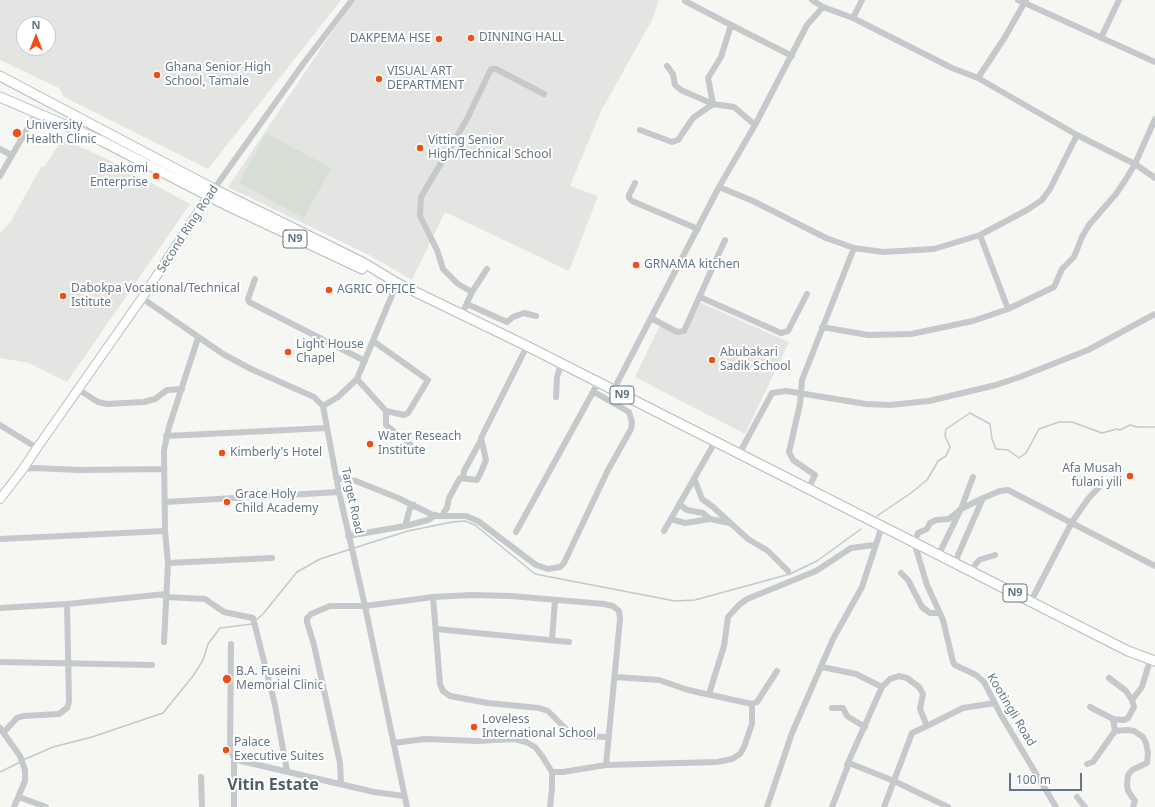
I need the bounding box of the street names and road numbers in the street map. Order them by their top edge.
street label: Second Ring Road [154,182,222,276]
road number: N9 [283,230,307,248]
road number: N9 [610,386,634,404]
street label: Target Road [338,466,366,536]
road number: N9 [1003,584,1027,602]
street label: Kootingli Road [984,671,1038,749]

